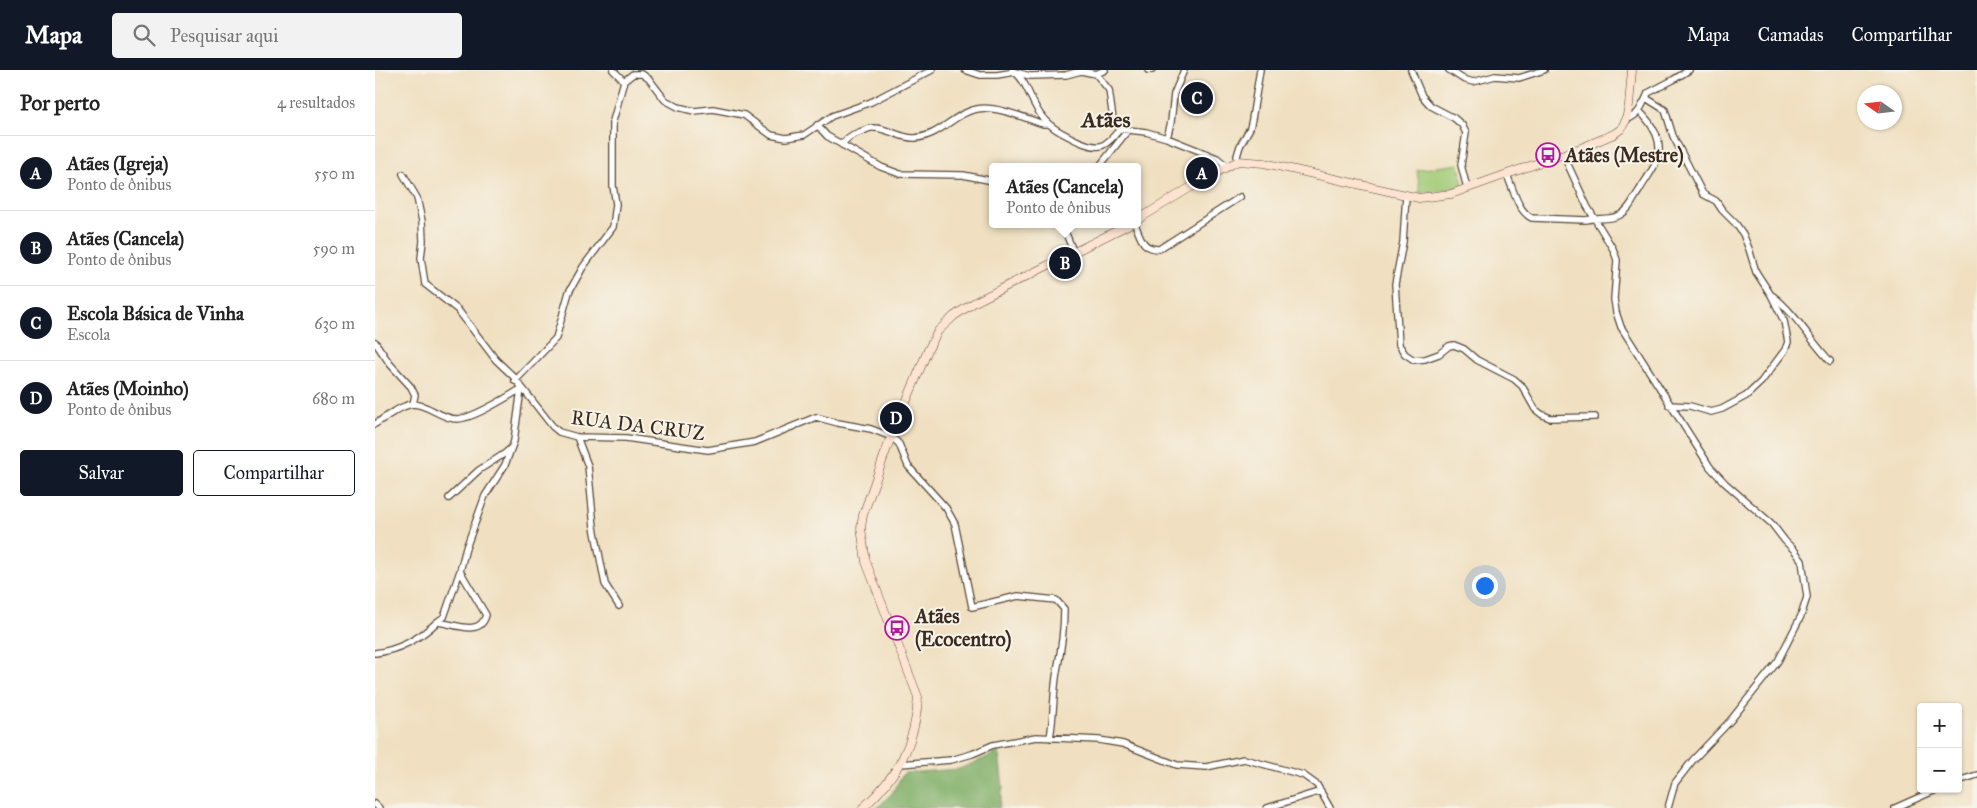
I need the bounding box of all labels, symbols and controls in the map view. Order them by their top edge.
search box [112,13,462,58]
text: Mapa [25,20,82,50]
icon: search [130,21,158,49]
text: Pesquisar aqui [170,24,278,47]
text: Mapa [1687,24,1730,46]
text: Camadas [1758,24,1824,46]
text: Compartilhar [1852,24,1952,46]
pin: C [1181,79,1213,117]
north arrow [1857,85,1902,130]
text: Por perto [20,90,100,116]
text: 4 resultados [277,93,355,112]
district label: Atães [1080,106,1130,133]
bus stop icon: Atães (Mestre) [1535,142,1561,168]
place label: Atães (Mestre) [1563,143,1684,168]
text: Atães (Igreja) [67,152,168,175]
pin: A [1186,154,1218,192]
popup [989,163,1141,228]
text: A [31,164,41,183]
text: 550 m [314,164,355,183]
text: Ponto de ônibus [67,175,171,194]
text: Atães (Cancela) [1006,175,1124,198]
text: Ponto de ônibus [1006,198,1111,217]
text: Atães (Cancela) [67,227,184,250]
text: B [31,239,41,258]
text: 590 m [313,239,355,258]
pin: B [1049,244,1081,282]
text: Ponto de ônibus [67,250,171,269]
text: Escola Básica de Vinha [67,302,244,325]
text: C [31,314,41,333]
text: 630 m [314,314,355,333]
text: Escola [67,325,110,344]
text: Atães (Moinho) [67,377,189,400]
text: D [30,389,42,408]
text: 680 m [312,389,355,408]
pin: D [880,399,912,437]
text: Ponto de ônibus [67,400,171,419]
street label: RUA DA CRUZ [570,405,706,445]
button: Salvar [20,450,183,496]
button: Compartilhar [193,450,355,496]
your location [1472,573,1498,599]
place label: Atães (Ecocentro) [913,604,1012,652]
bus stop icon: Atães (Ecocentro) [884,615,910,641]
map controls [1917,703,1962,793]
button: + [1917,703,1962,748]
button: − [1917,748,1962,793]

